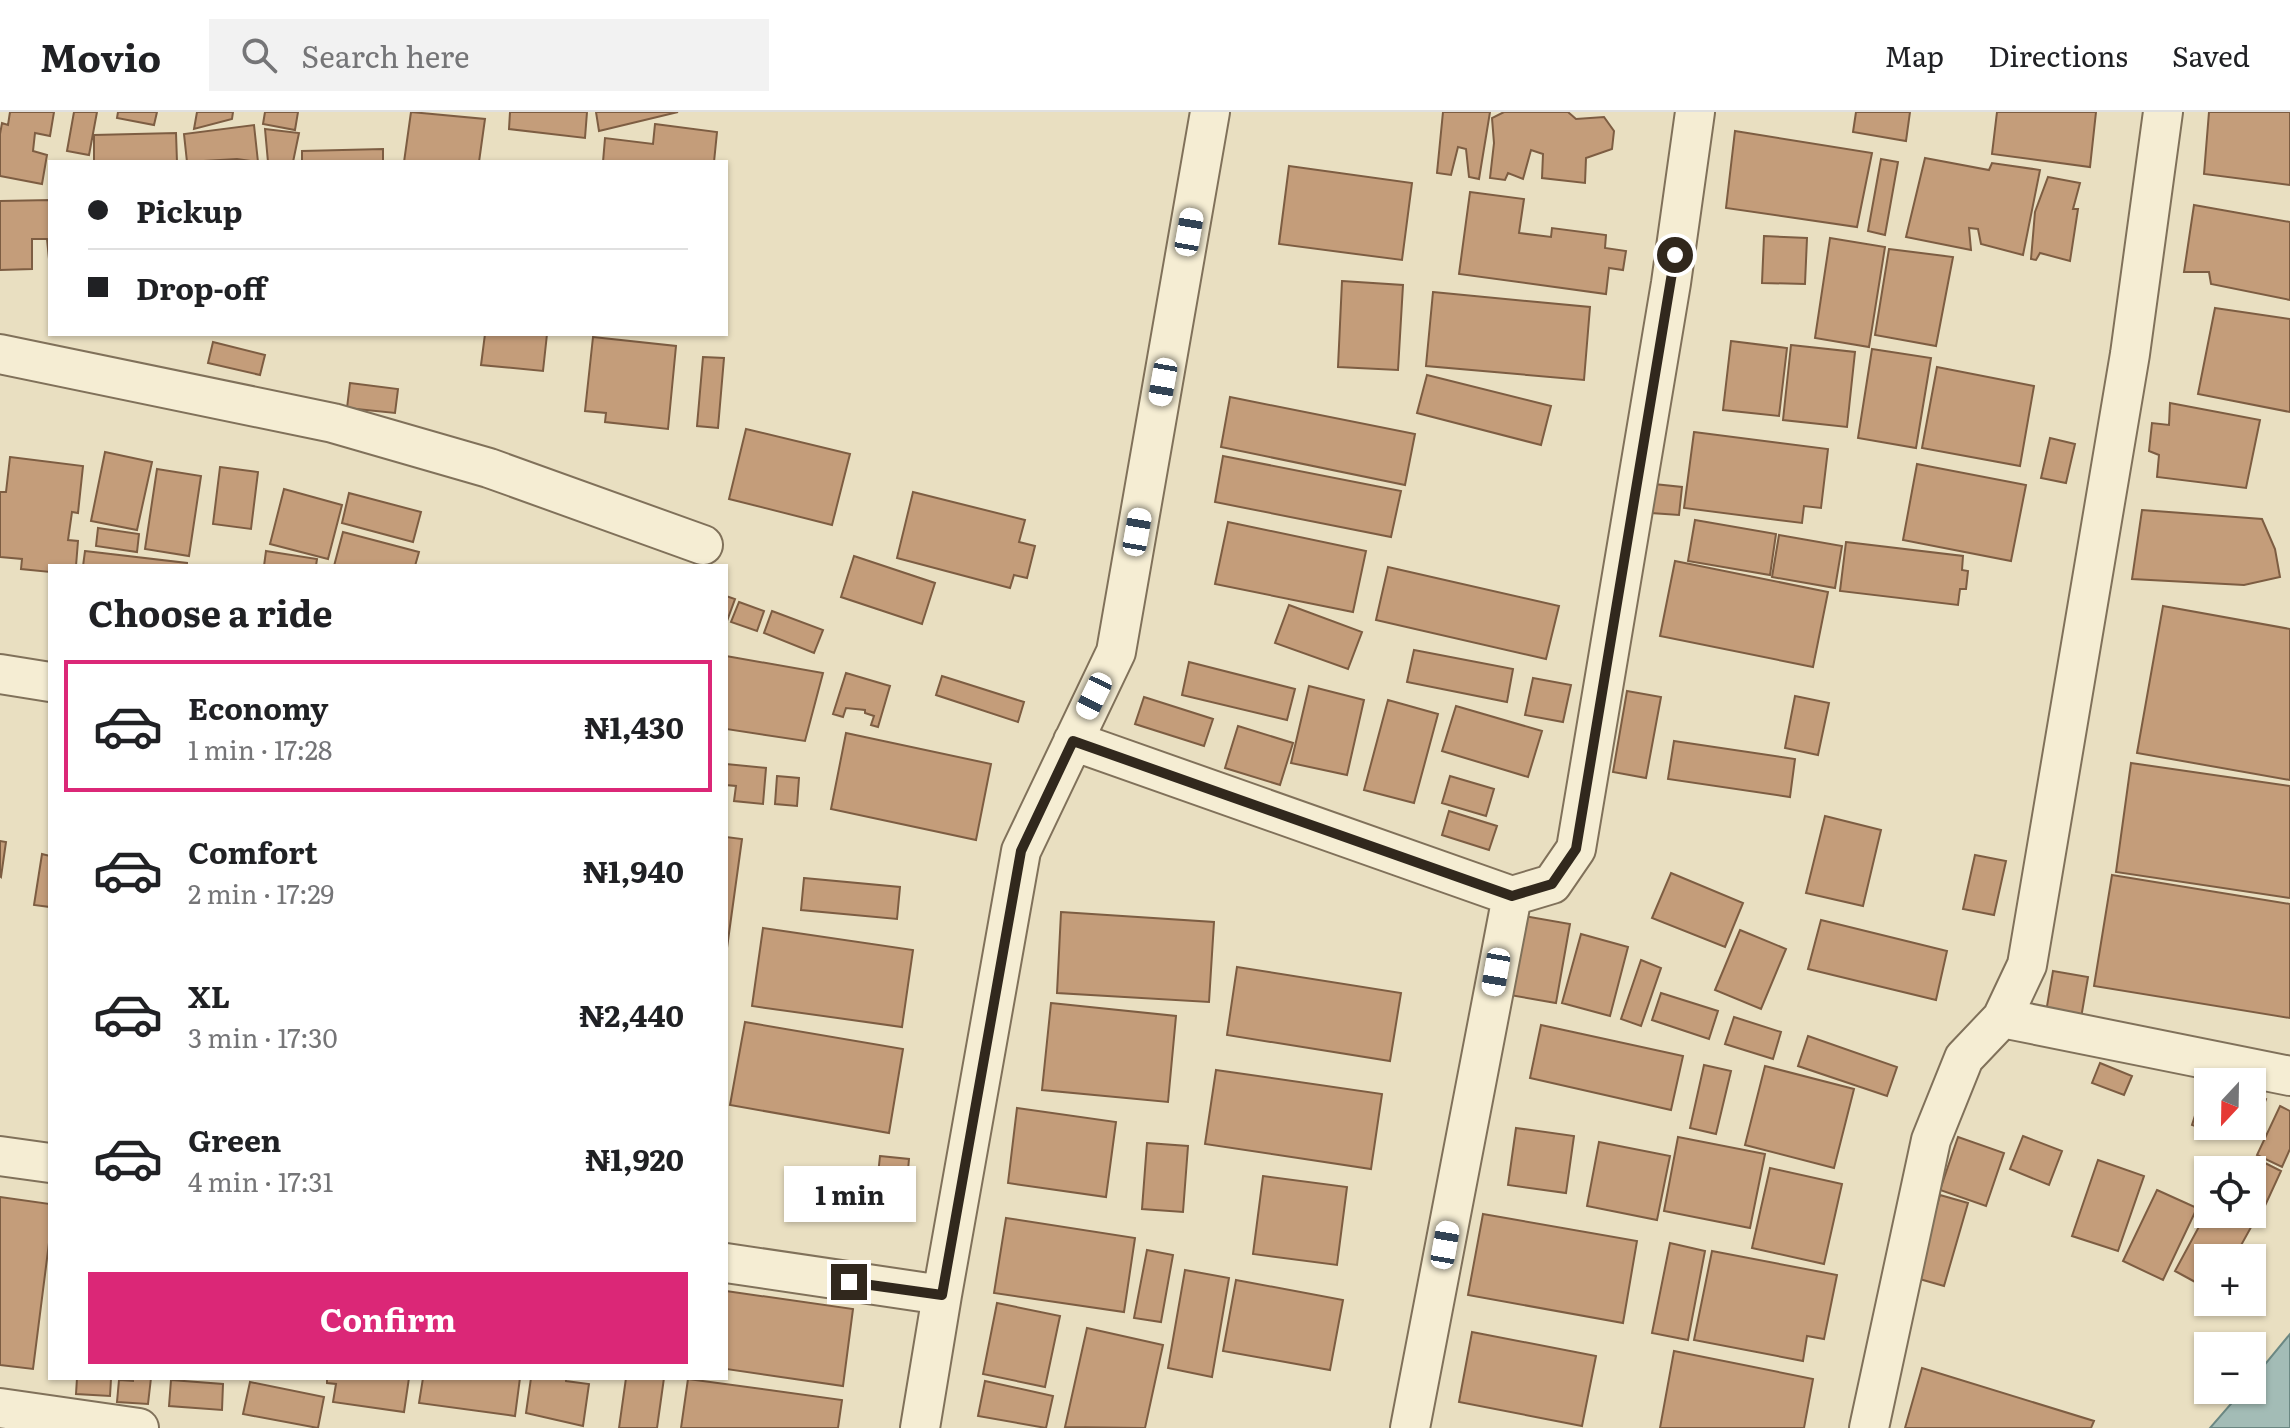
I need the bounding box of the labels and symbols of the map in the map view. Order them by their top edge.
car [1173,206,1205,258]
route start [1657,237,1693,273]
car [1147,356,1179,408]
car [1121,506,1153,558]
car [1073,669,1115,723]
car [1480,946,1512,998]
north arrow [2194,1068,2266,1140]
callout: 1 min [783,1166,915,1222]
car [1429,1219,1461,1271]
route end [831,1264,867,1300]

